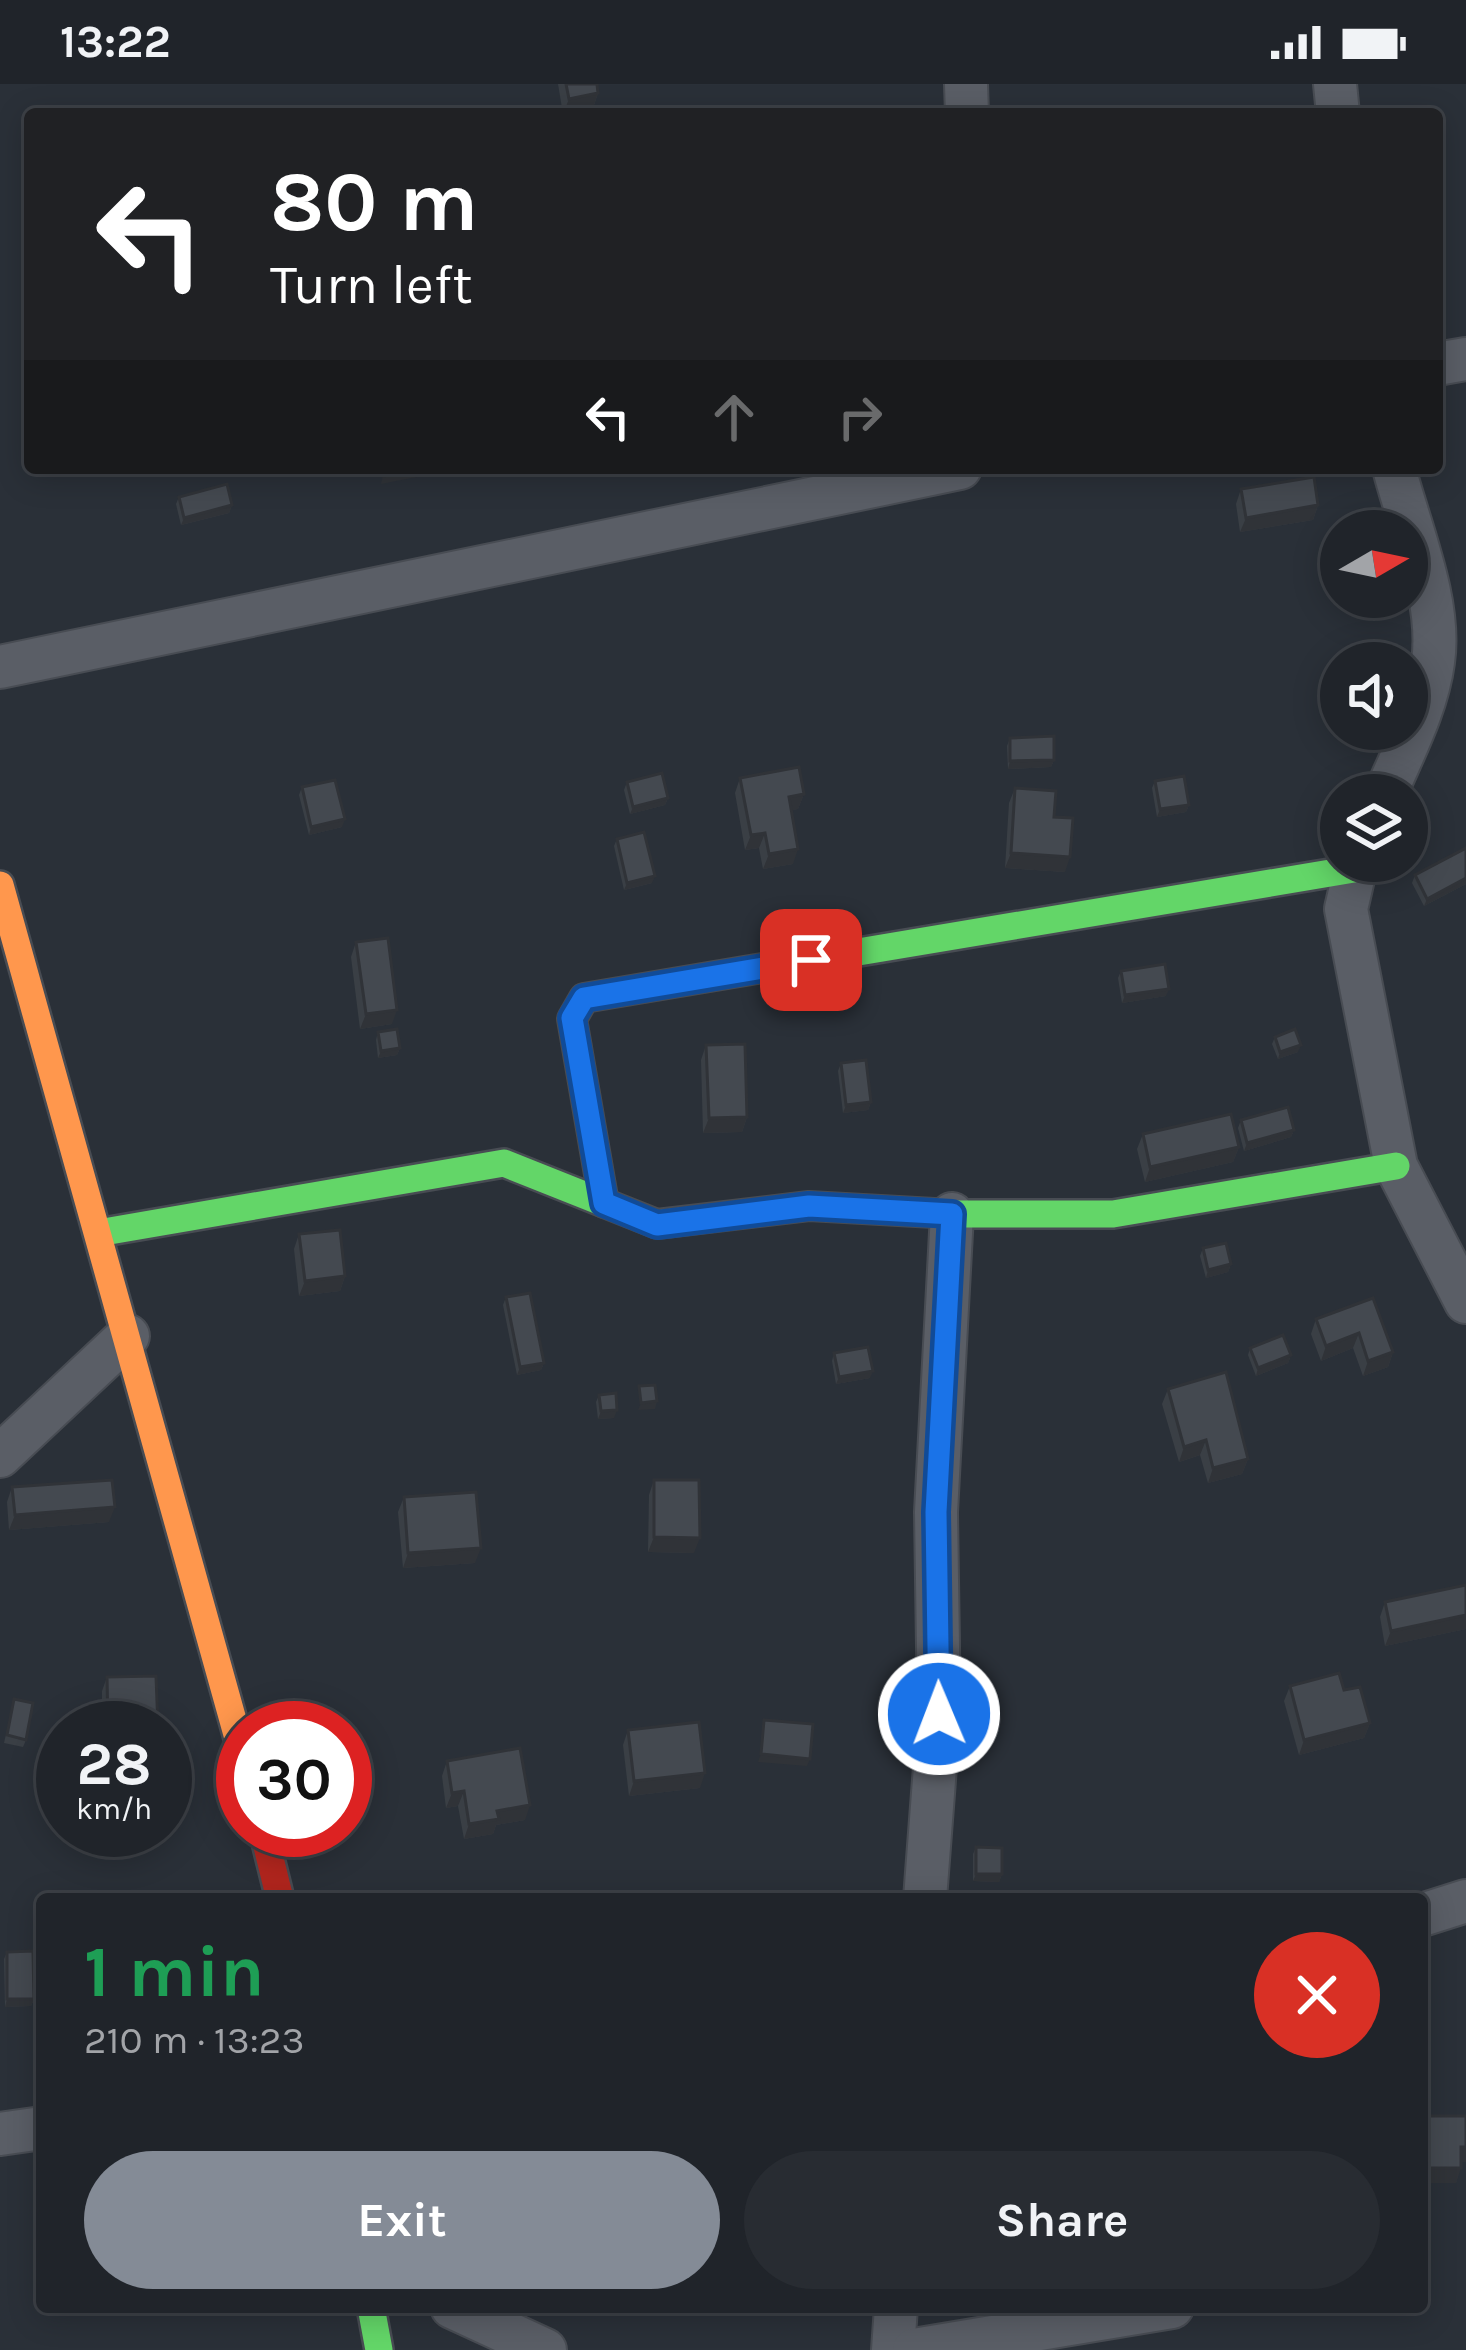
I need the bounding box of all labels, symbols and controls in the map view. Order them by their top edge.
text: 13:22 [60,16,171,68]
text: 80 m [270,153,478,251]
icon: left [72,156,228,312]
text: Turn left [270,253,473,317]
icon: left [575,384,641,450]
icon: ahead [701,384,767,450]
icon: right [827,384,893,450]
north arrow [1320,510,1428,618]
map controls [1320,510,1428,882]
button: sound [1320,642,1428,750]
button: layers [1320,774,1428,882]
pin [760,909,862,1011]
icon: arrive [778,927,844,993]
position arrow [876,1651,1002,1777]
speed limit sign: 30 [216,1701,372,1857]
text: 28 [76,1729,152,1799]
text: km/h [76,1791,152,1827]
text: 1 min [84,1930,265,2014]
button: close [1254,1932,1380,2058]
text: 210 m · 13:23 [84,2017,304,2063]
button: Exit [84,2151,720,2289]
button: Share [744,2151,1380,2289]

